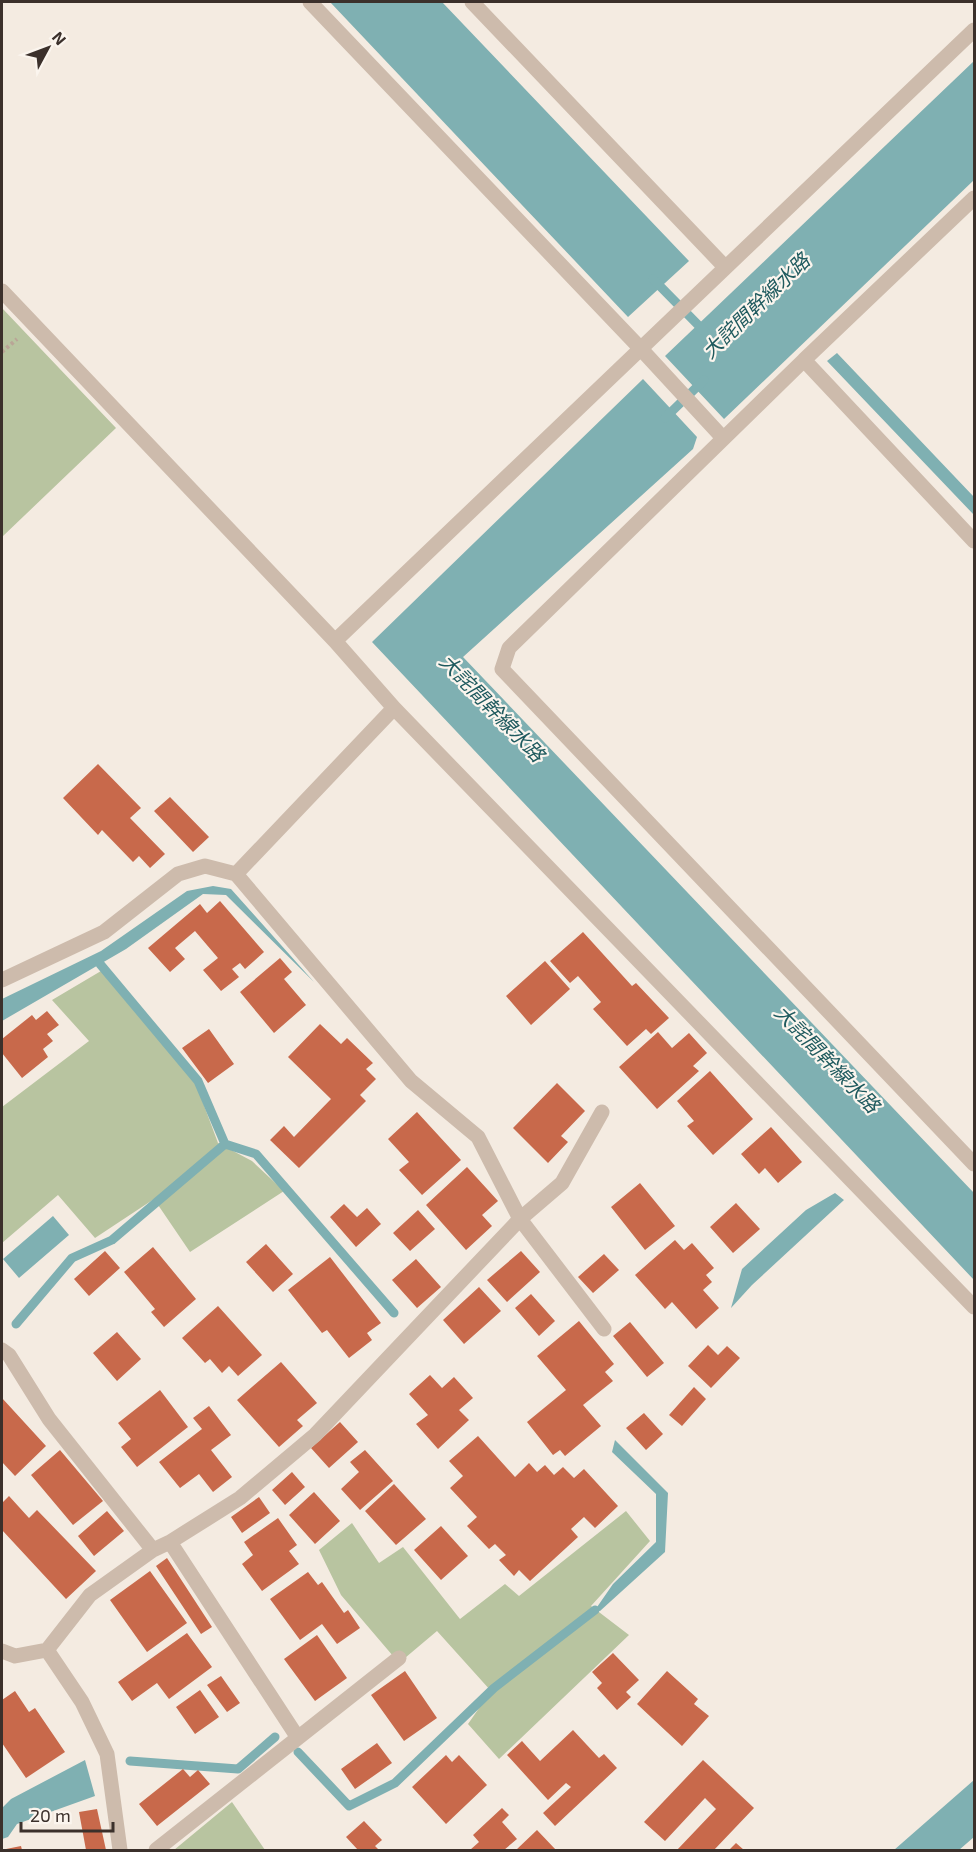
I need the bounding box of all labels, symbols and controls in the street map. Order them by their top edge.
north arrow [18,18,78,78]
text: N [49,27,71,48]
water label: 大詫間幹線水路 [697,247,815,363]
water label: 大詫間幹線水路 [435,649,551,767]
water label: 大詫間幹線水路 [770,1000,886,1118]
scale bar [21,1795,112,1833]
text: 20 m [30,1804,71,1826]

